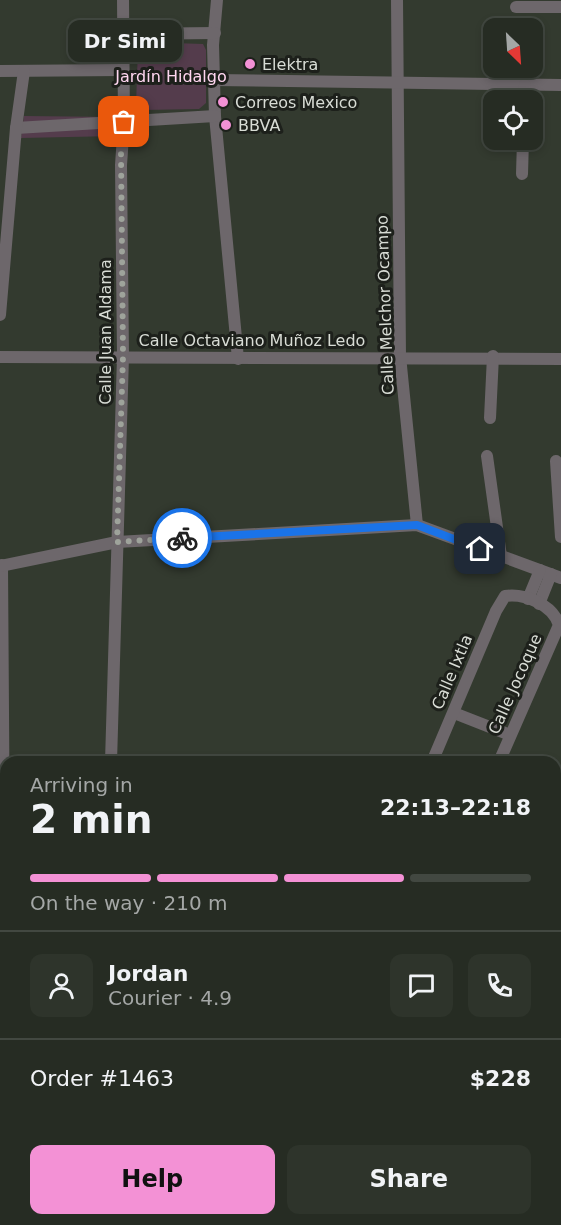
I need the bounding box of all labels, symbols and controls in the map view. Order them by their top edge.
north arrow [483,18,543,78]
map controls [483,18,543,150]
callout: Dr Simi [67,20,181,62]
text: Dr Simi [84,29,166,53]
place label: Elektra [262,55,318,74]
marker: Elektra [243,57,257,71]
park label: Jardín Hidalgo [114,67,227,86]
button: locate [483,90,543,150]
place label: Correos Mexico [235,93,357,112]
marker: Correos Mexico [216,95,230,109]
pin [98,96,149,147]
icon: bag [107,105,140,138]
place label: BBVA [238,116,280,135]
marker: BBVA [219,118,233,132]
street label: Calle Melchor Ocampo [372,215,398,395]
street label: Calle Juan Aldama [96,259,115,405]
street label: Calle Octaviano Muñoz Ledo [139,331,365,350]
courier [152,508,212,568]
icon: bike [166,522,199,555]
pin [454,523,505,574]
icon: home [463,532,496,565]
street label: Calle Jocoque [484,631,546,737]
street label: Calle Ixtla [428,632,476,712]
text: Arriving in [30,773,133,797]
text: 22:13–22:18 [380,795,531,820]
text: 2 min [30,797,152,842]
text: On the way · 210 m [30,891,228,915]
button: person [30,954,93,1017]
button: chat [390,954,453,1017]
button: phone [468,954,531,1017]
text: Jordan [108,961,188,986]
text: Courier · 4.9 [108,986,232,1010]
text: Order #1463 [30,1066,174,1091]
text: $228 [470,1066,531,1091]
button: Help [30,1145,275,1214]
button: Share [287,1145,531,1214]

